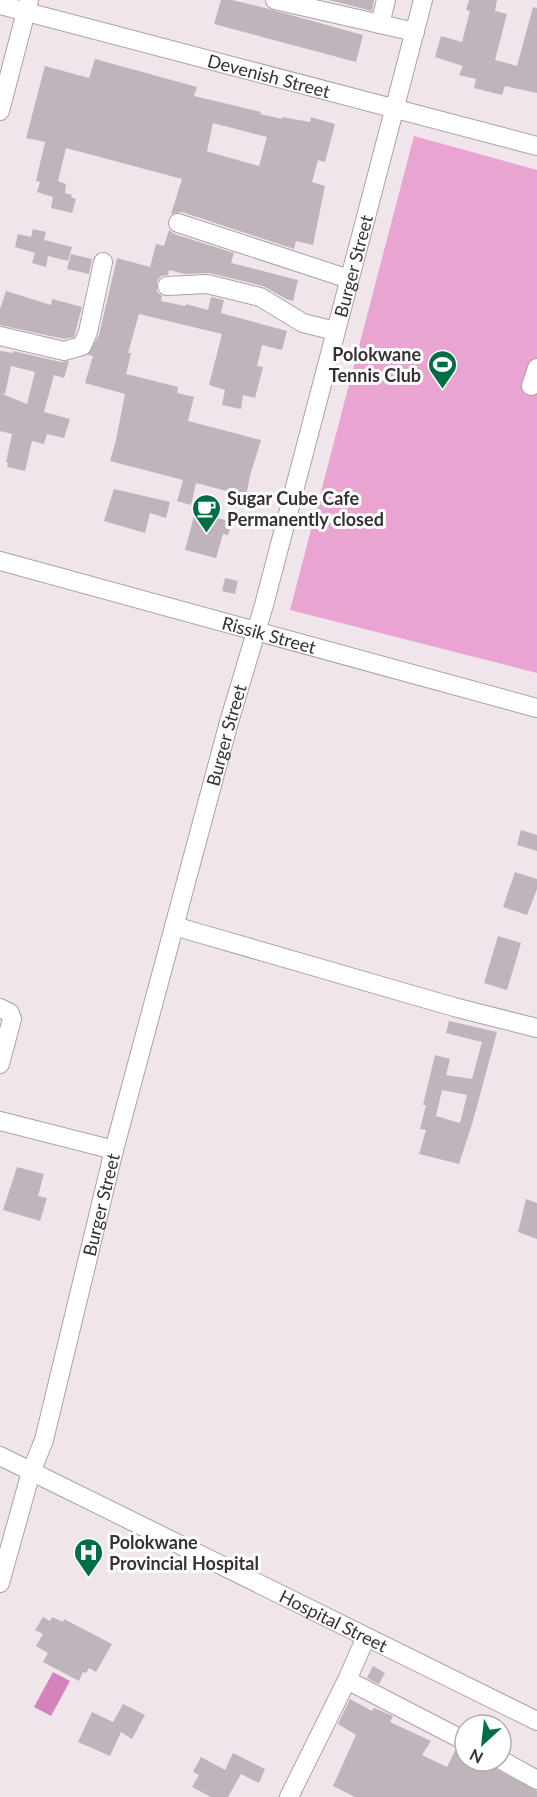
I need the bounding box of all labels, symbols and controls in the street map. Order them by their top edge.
street label: Devenish Street [205,49,333,102]
street label: Burger Street [329,212,377,319]
place label: Polokwane Tennis Club [329,343,421,386]
sports icon: Polokwane Tennis Club [426,348,458,390]
place label: Sugar Cube Cafe Permanently closed [227,487,384,530]
cafe icon: Sugar Cube Cafe Permanently closed [190,492,222,534]
street label: Rissik Street [220,611,319,658]
street label: Burger Street [201,681,251,788]
street label: Burger Street [78,1150,124,1258]
place label: Polokwane Provincial Hospital [109,1531,259,1574]
hospital icon: Polokwane Provincial Hospital [72,1536,104,1578]
street label: Hospital Street [276,1585,392,1657]
north arrow [453,1713,513,1773]
text: N [466,1746,486,1768]

